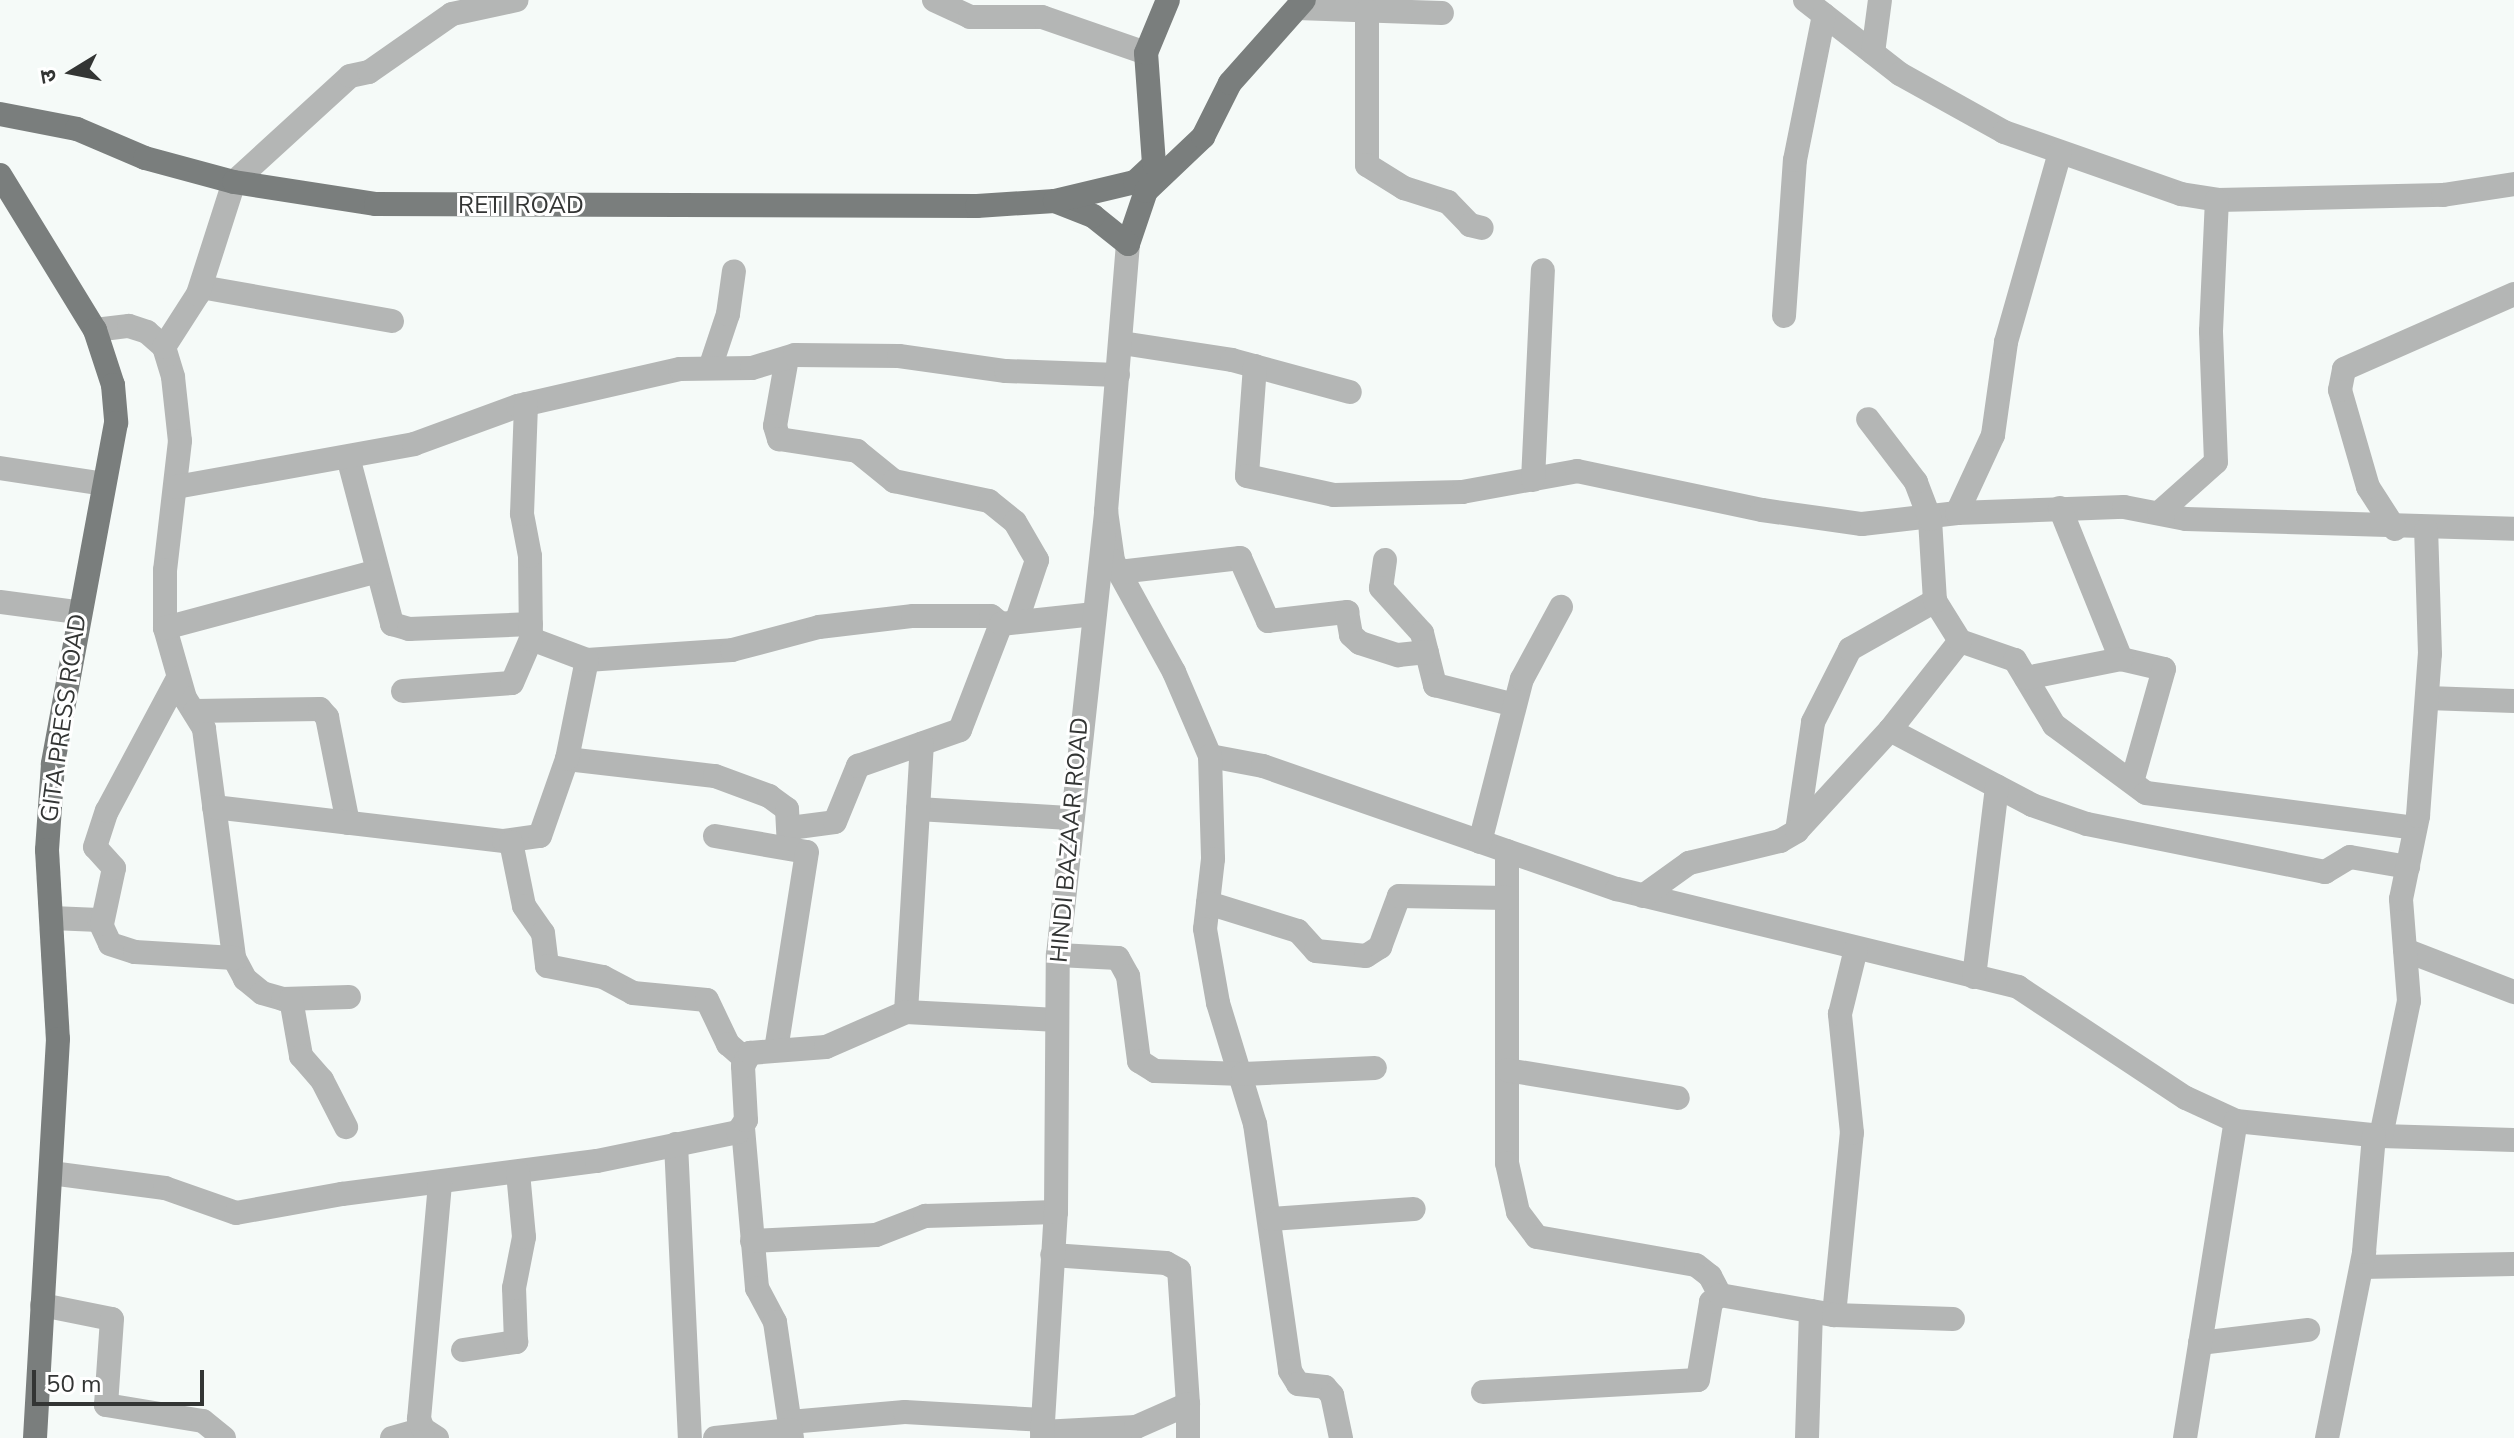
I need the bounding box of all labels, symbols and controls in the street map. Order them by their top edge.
north arrow [32,32,112,112]
text: उ [32,67,64,85]
street label: RETI ROAD [458,192,584,220]
street label: GITA PRESS ROAD [35,612,93,824]
street label: HINDI BAZAAR ROAD [1045,716,1095,964]
scale bar [36,1354,208,1404]
text: 50 m [46,1368,102,1400]

